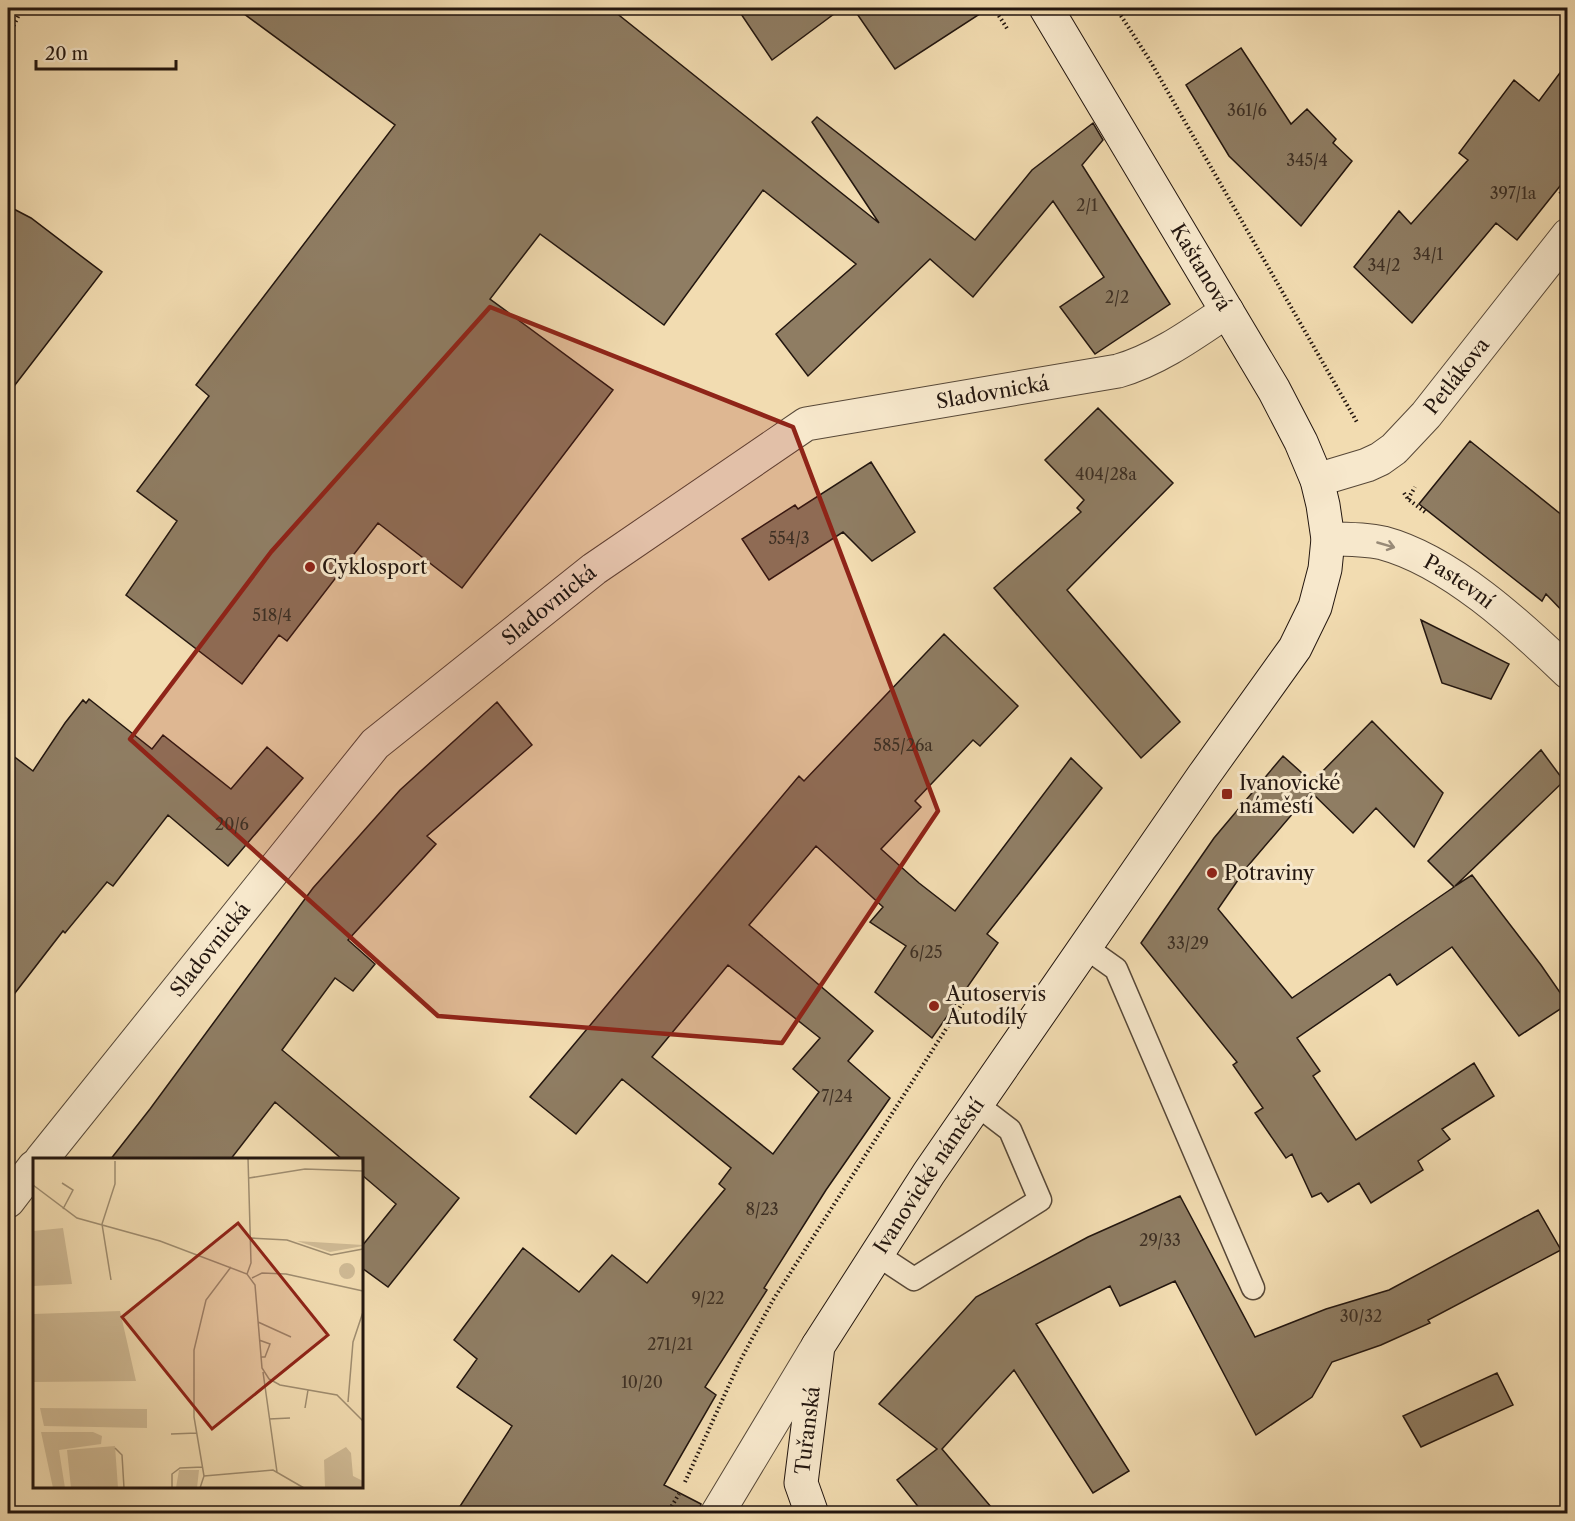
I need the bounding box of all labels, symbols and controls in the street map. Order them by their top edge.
scale bar [36,33,176,71]
text: 20 m [45,43,89,65]
house number: 361/6 [1227,100,1267,120]
house number: 345/4 [1286,150,1328,170]
house number: 397/1a [1490,183,1537,203]
house number: 2/1 [1076,195,1098,215]
street label: Kaštanová [1166,219,1237,315]
house number: 34/1 [1413,244,1444,264]
house number: 34/2 [1367,255,1401,275]
house number: 2/2 [1105,287,1129,307]
street label: Petlákova [1419,333,1495,419]
street label: Sladovnická [934,371,1051,414]
house number: 404/28a [1075,464,1137,484]
house number: 554/3 [768,528,810,548]
one-way arrow [1376,540,1395,551]
street label: Pastevní [1420,549,1499,613]
place label: Cyklosport [322,555,427,579]
marker: Cyklosport [303,560,317,574]
street label: Sladovnická [497,560,601,650]
house number: 518/4 [252,605,292,625]
house number: 585/26a [873,735,933,755]
place label: Ivanovické náměstí [1239,771,1340,818]
marker: Ivanovické náměstí [1220,787,1234,801]
house number: 20/6 [215,814,249,834]
place label: Potraviny [1224,861,1315,885]
marker: Potraviny [1205,866,1219,880]
street label: Sladovnická [165,897,255,1001]
house number: 33/29 [1167,933,1209,953]
house number: 6/25 [909,942,943,962]
place label: Autoservis Autodíly [945,982,1046,1029]
marker: Autoservis Autodíly [927,999,941,1013]
house number: 7/24 [821,1086,853,1106]
street label: Ivanovické náměstí [869,1094,989,1258]
inset map [33,1158,363,1488]
house number: 8/23 [745,1199,779,1219]
house number: 29/33 [1139,1230,1181,1250]
house number: 9/22 [691,1288,725,1308]
house number: 30/32 [1340,1306,1382,1326]
house number: 271/21 [647,1334,693,1354]
house number: 10/20 [621,1372,663,1392]
street label: Tuřanská [790,1384,825,1476]

